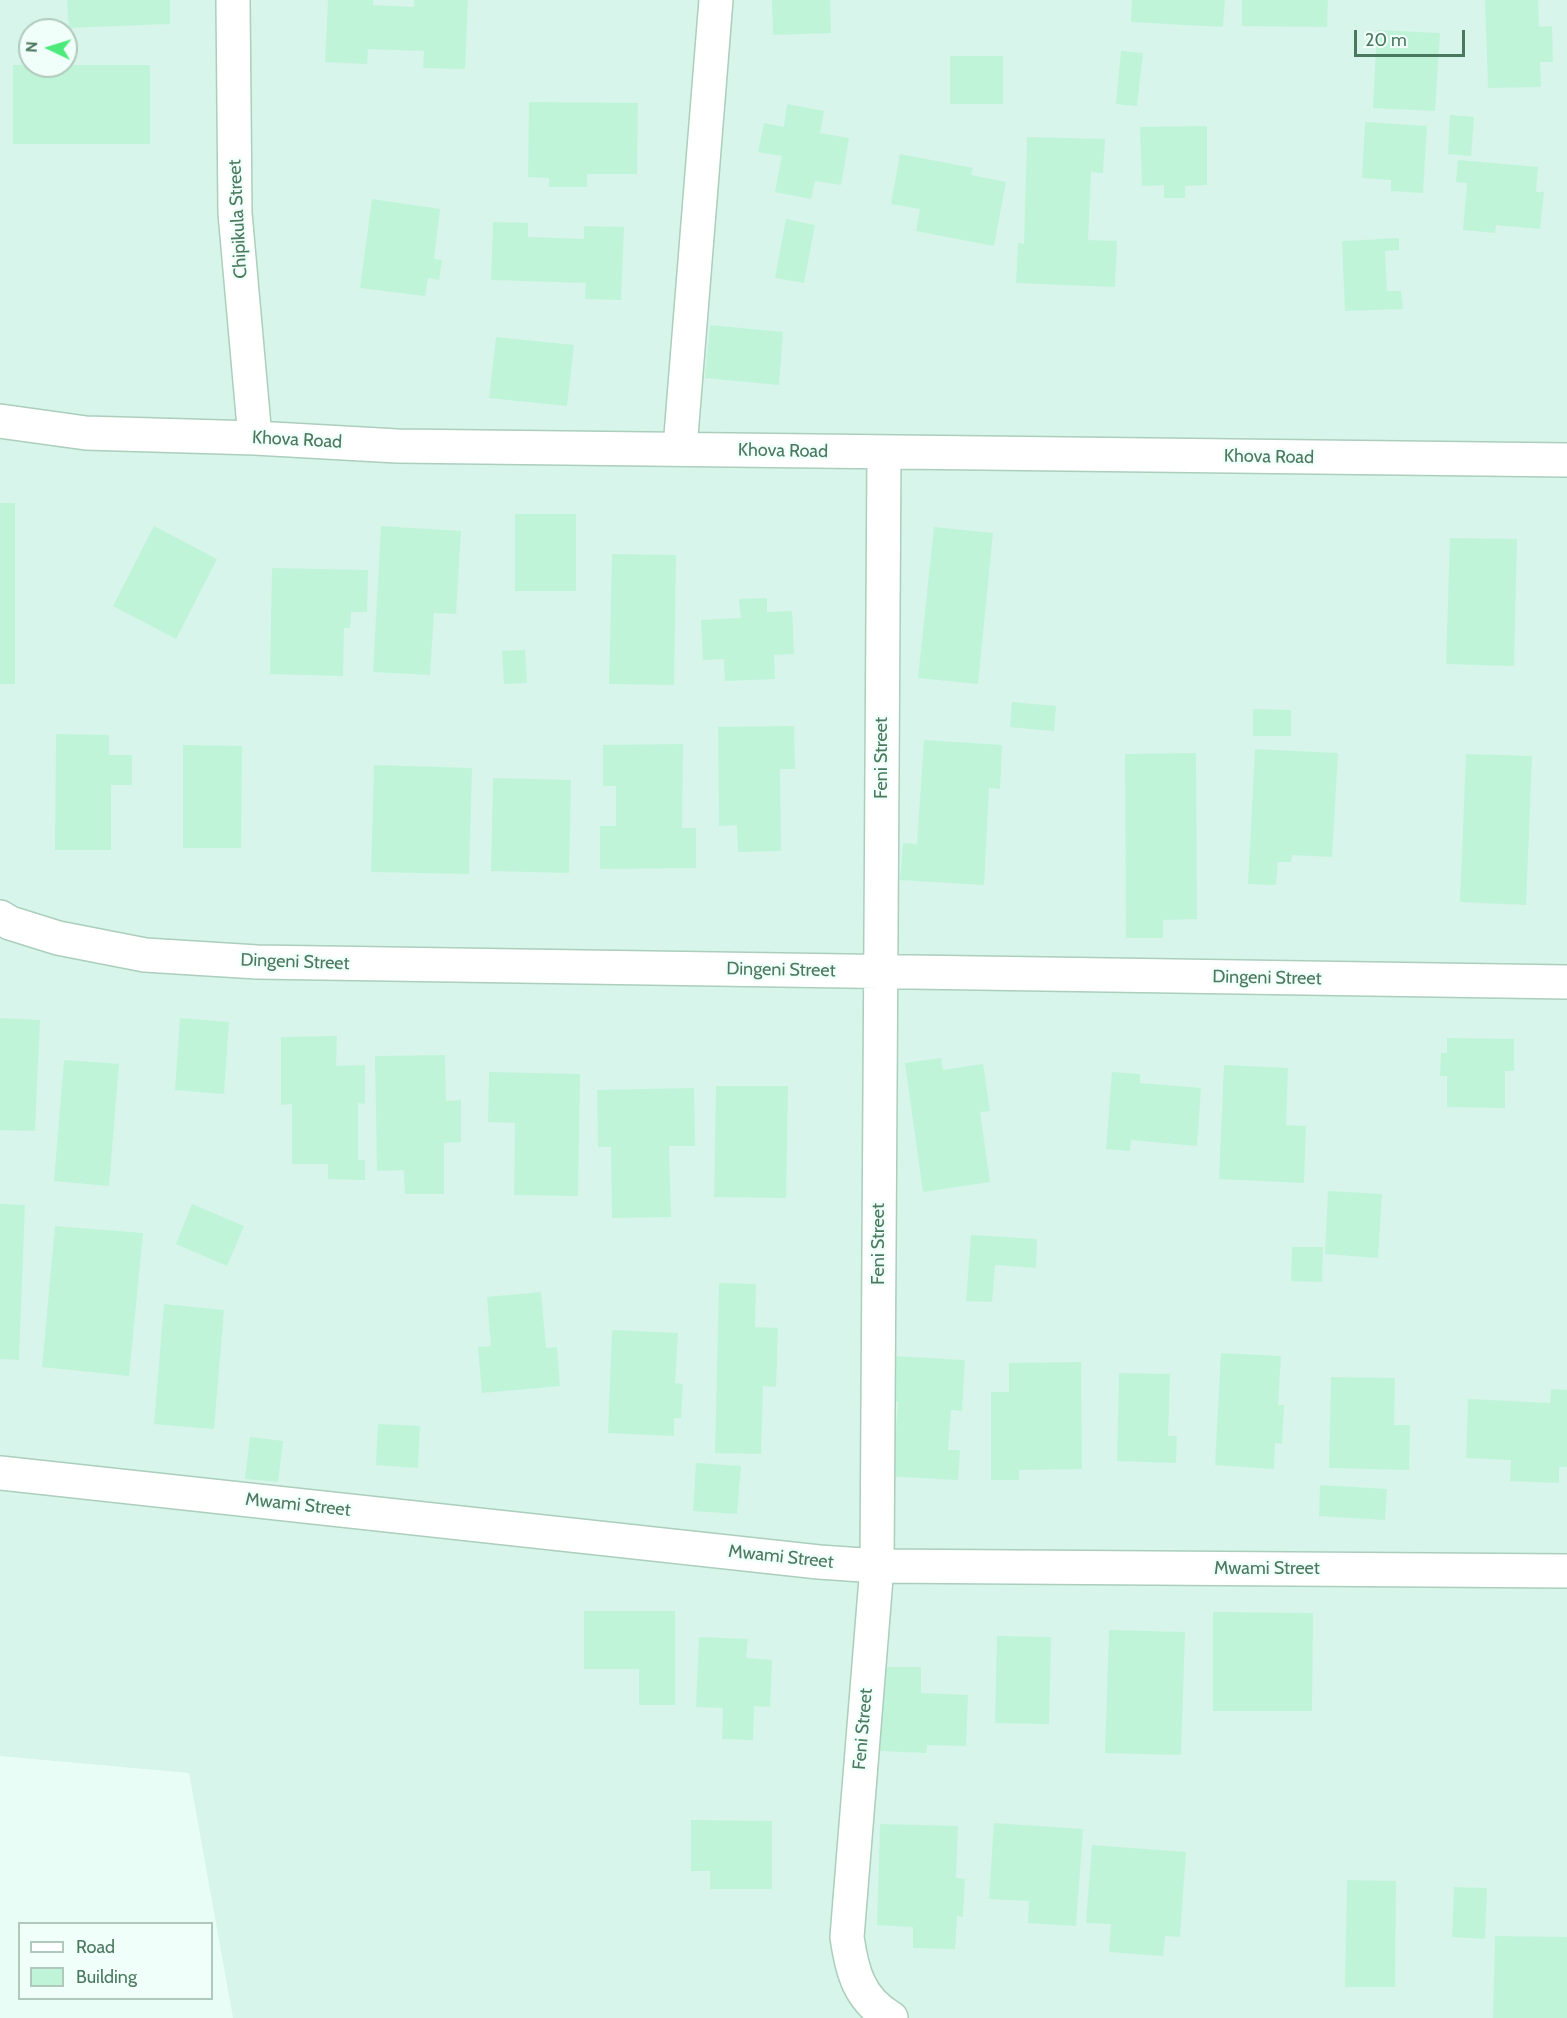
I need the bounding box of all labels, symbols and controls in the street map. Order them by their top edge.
north arrow [18,18,78,78]
scale bar [1357,18,1468,56]
text: 20 m [1365,29,1407,51]
text: N [22,41,41,53]
street label: Chipikula Street [224,159,252,279]
street label: Khova Road [251,427,343,453]
street label: Khova Road [738,439,828,463]
street label: Khova Road [1224,445,1314,469]
street label: Feni Street [871,717,893,799]
street label: Dingeni Street [240,949,350,975]
street label: Dingeni Street [726,958,836,982]
street label: Dingeni Street [1212,966,1322,990]
street label: Feni Street [868,1203,890,1285]
street label: Mwami Street [244,1489,352,1521]
street label: Mwami Street [727,1541,835,1573]
street label: Mwami Street [1214,1558,1320,1580]
street label: Feni Street [849,1687,877,1771]
legend [18,1922,213,2000]
text: Road [76,1936,115,1958]
text: Building [76,1966,137,1988]

